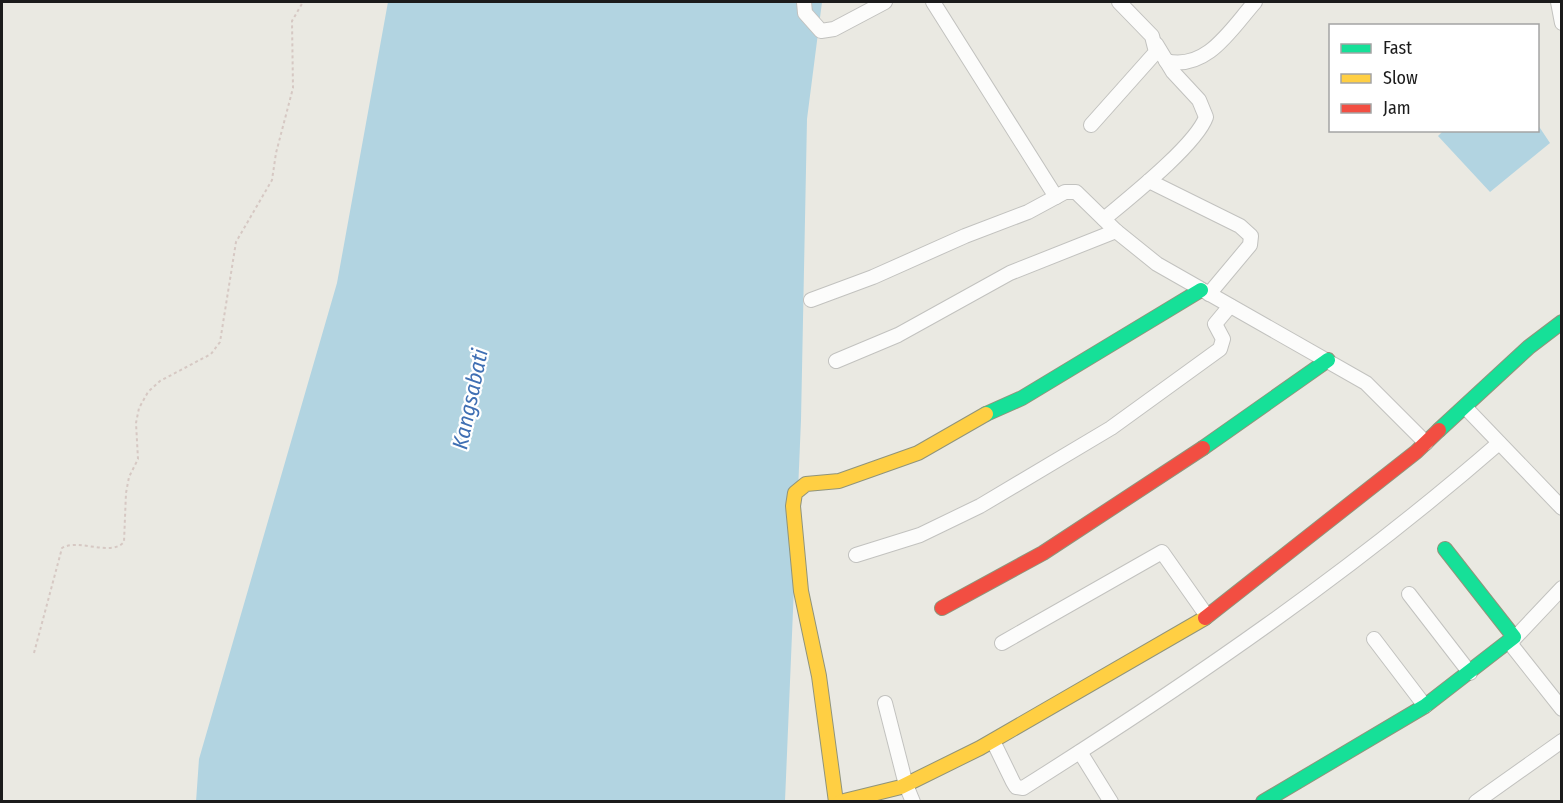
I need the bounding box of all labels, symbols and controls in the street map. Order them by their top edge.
legend [1329,24,1539,132]
text: Fast [1383,37,1412,59]
text: Slow [1383,67,1418,89]
text: Jam [1383,97,1411,119]
water label: Kangsabati [446,346,494,452]

